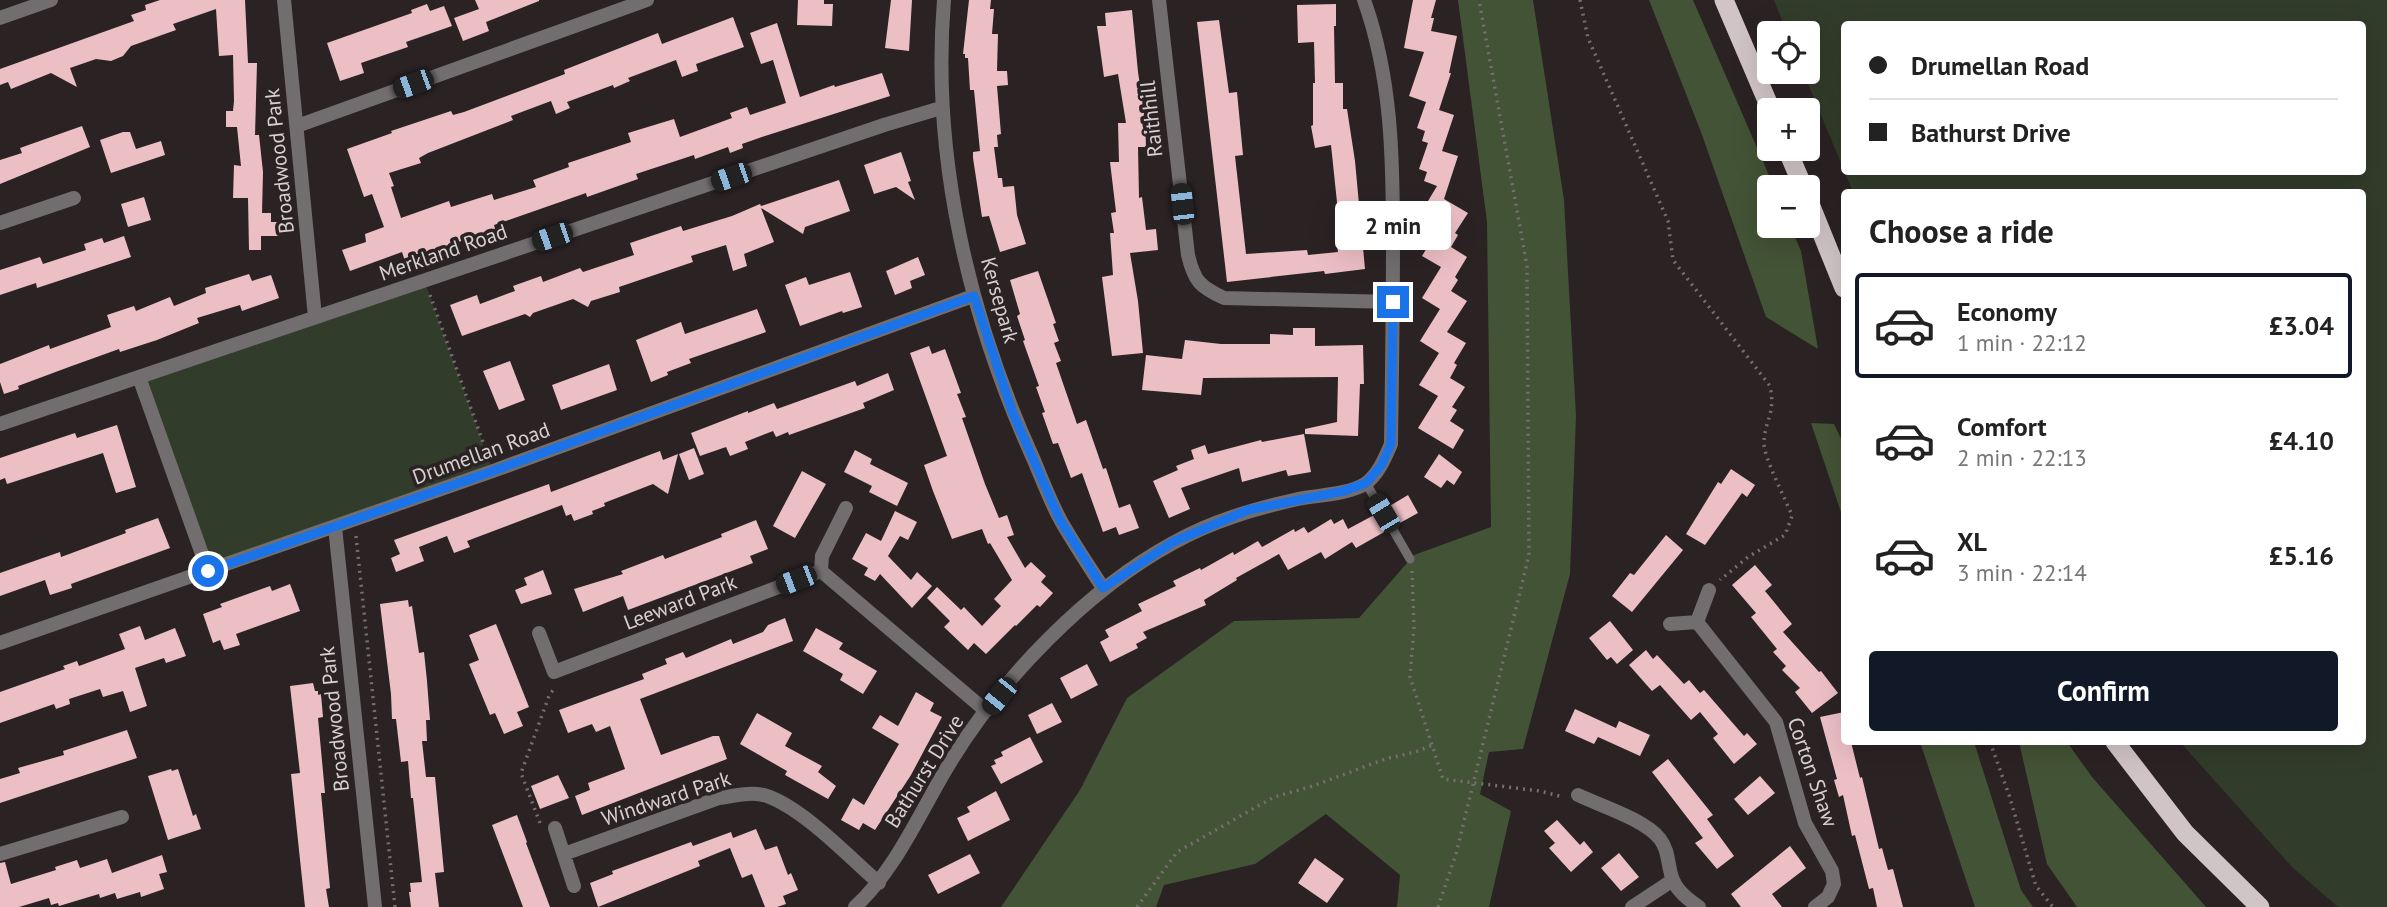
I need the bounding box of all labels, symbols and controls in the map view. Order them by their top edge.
map controls [1757,21,1820,238]
button: locate [1757,21,1820,84]
text: Drumellan Road [1911,49,2089,82]
car [390,67,437,101]
street label: Raithhill [1134,80,1168,158]
street label: Broadwood Park [258,87,300,235]
button: + [1757,98,1820,161]
text: Bathurst Drive [1911,116,2071,149]
car [708,160,755,194]
button: − [1757,175,1820,238]
car [1170,182,1195,226]
callout: 2 min [1335,201,1451,250]
text: Choose a ride [1869,210,2054,252]
text: 2 min [1365,211,1421,240]
street label: Merkland Road [375,217,511,287]
car [529,220,576,254]
street label: Kersepark [975,254,1025,346]
route end [1377,286,1409,318]
icon: car [1873,294,1936,357]
text: Economy [1957,295,2057,328]
text: £3.04 [2269,309,2334,342]
text: 1 min · 22:12 [1957,328,2087,357]
icon: car [1873,409,1936,472]
text: Comfort [1957,410,2047,443]
street label: Drumellan Road [409,416,553,490]
text: £4.10 [2269,424,2334,457]
text: 2 min · 22:13 [1957,443,2087,472]
car [1364,490,1403,536]
icon: car [1873,524,1936,587]
text: XL [1957,525,1987,558]
text: £5.16 [2269,539,2334,572]
route start [192,555,224,587]
text: 3 min · 22:14 [1957,558,2087,587]
car [773,563,820,597]
street label: Leeward Park [620,568,740,636]
street label: Broadwood Park [313,645,355,793]
button: Confirm [1869,651,2338,731]
car [978,673,1021,719]
street label: Bathurst Drive [879,709,969,833]
street label: Corton Shaw [1782,714,1845,831]
street label: Windward Park [598,764,734,832]

